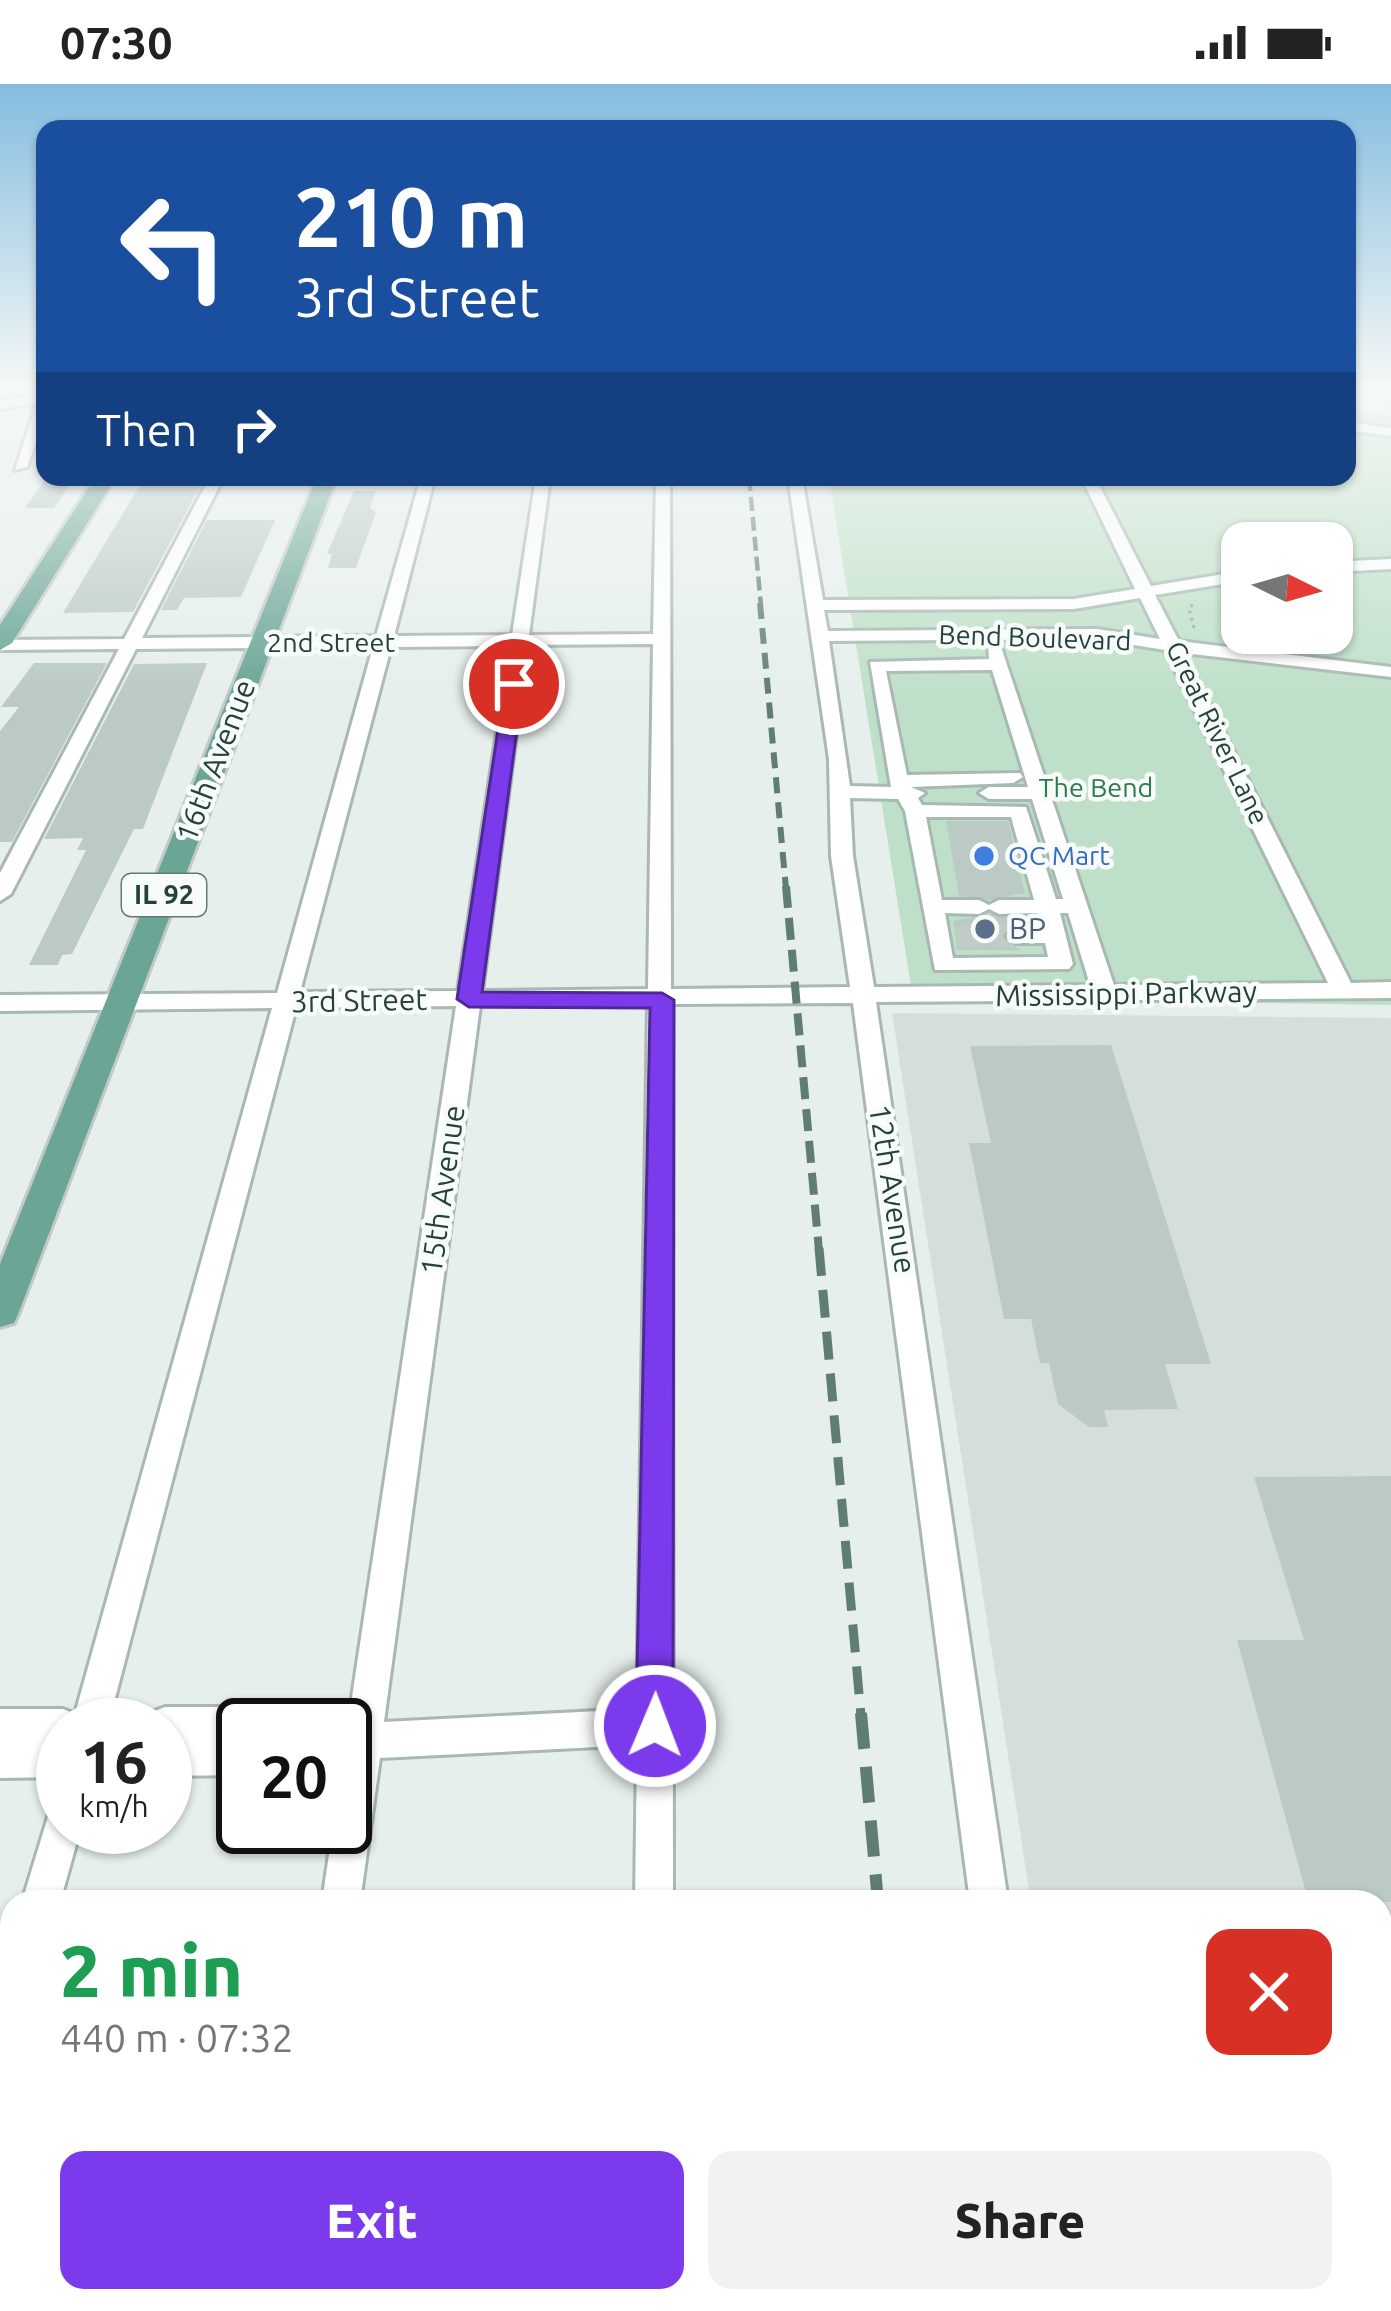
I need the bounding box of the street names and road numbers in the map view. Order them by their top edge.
street label: Bend Boulevard [938,619,1132,655]
street label: 2nd Street [267,627,395,657]
street label: Great River Lane [1161,636,1275,829]
street label: 16th Avenue [169,675,262,846]
road number: IL 92 [122,874,206,916]
street label: Mississippi Parkway [995,974,1257,1012]
street label: 3rd Street [290,982,428,1018]
street label: 12th Avenue [863,1102,923,1276]
street label: 15th Avenue [413,1103,471,1277]

